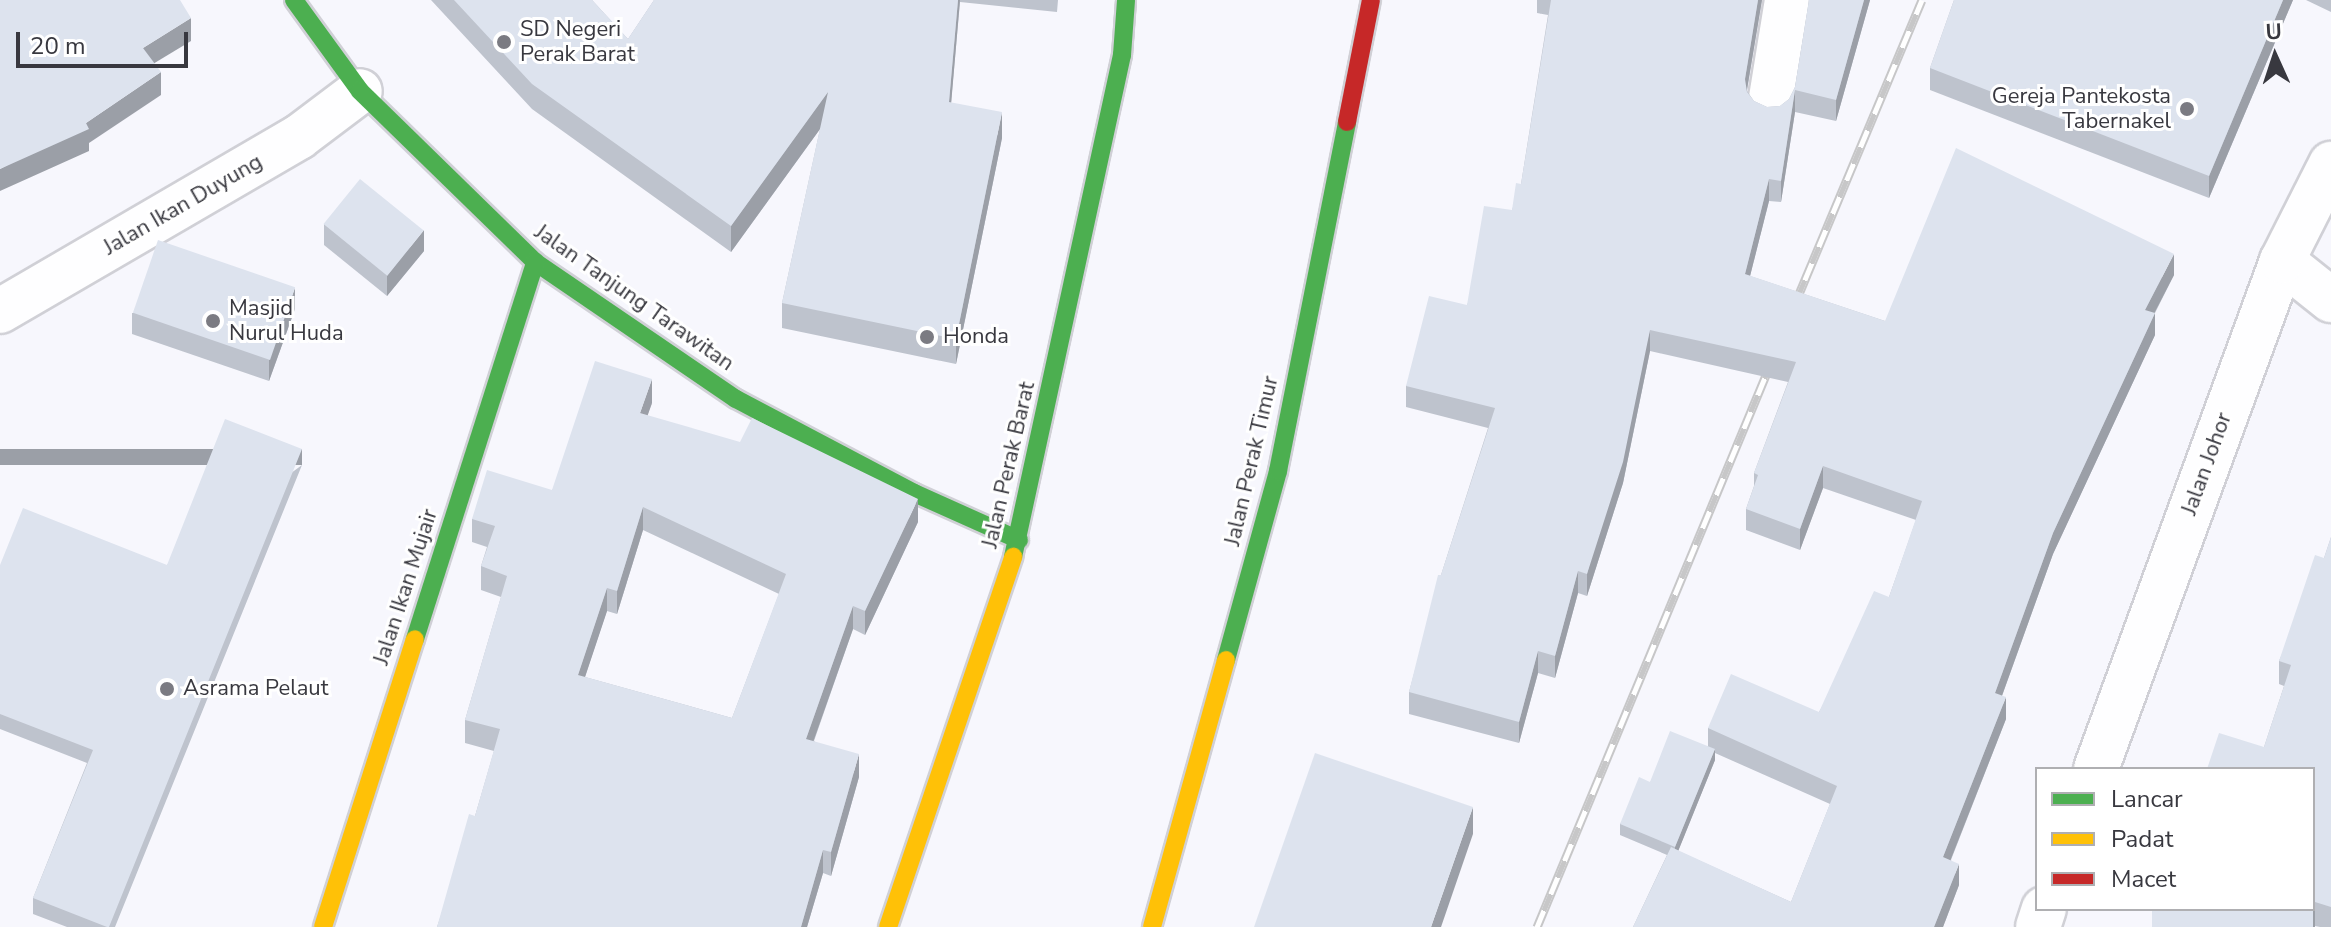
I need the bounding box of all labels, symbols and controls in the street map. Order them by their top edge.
scale bar [20,16,192,66]
place label: SD Negeri Perak Barat [520,16,635,68]
north arrow [2235,16,2315,96]
text: U [2265,17,2283,47]
text: 20 m [30,30,86,62]
marker: SD Negeri Perak Barat [495,33,513,51]
place label: Gereja Pantekosta Tabernakel [1992,83,2171,134]
marker: Gereja Pantekosta Tabernakel [2178,100,2196,118]
street label: Jalan Ikan Duyung [99,149,267,261]
street label: Jalan Tanjung Tarawitan [529,219,739,377]
place label: Masjid Nurul Huda [229,295,344,346]
marker: Masjid Nurul Huda [204,312,222,330]
place label: Honda [943,324,1009,350]
marker: Honda [918,328,936,346]
street label: Jalan Perak Timur [1220,373,1284,549]
street label: Jalan Perak Barat [977,379,1041,551]
street label: Jalan Johor [2176,409,2238,519]
street label: Jalan Ikan Mujair [368,506,444,668]
place label: Asrama Pelaut [183,676,328,702]
marker: Asrama Pelaut [158,680,176,698]
legend [2035,767,2315,911]
text: Lancar [2111,783,2183,815]
text: Padat [2111,823,2173,855]
text: Macet [2111,863,2176,895]

